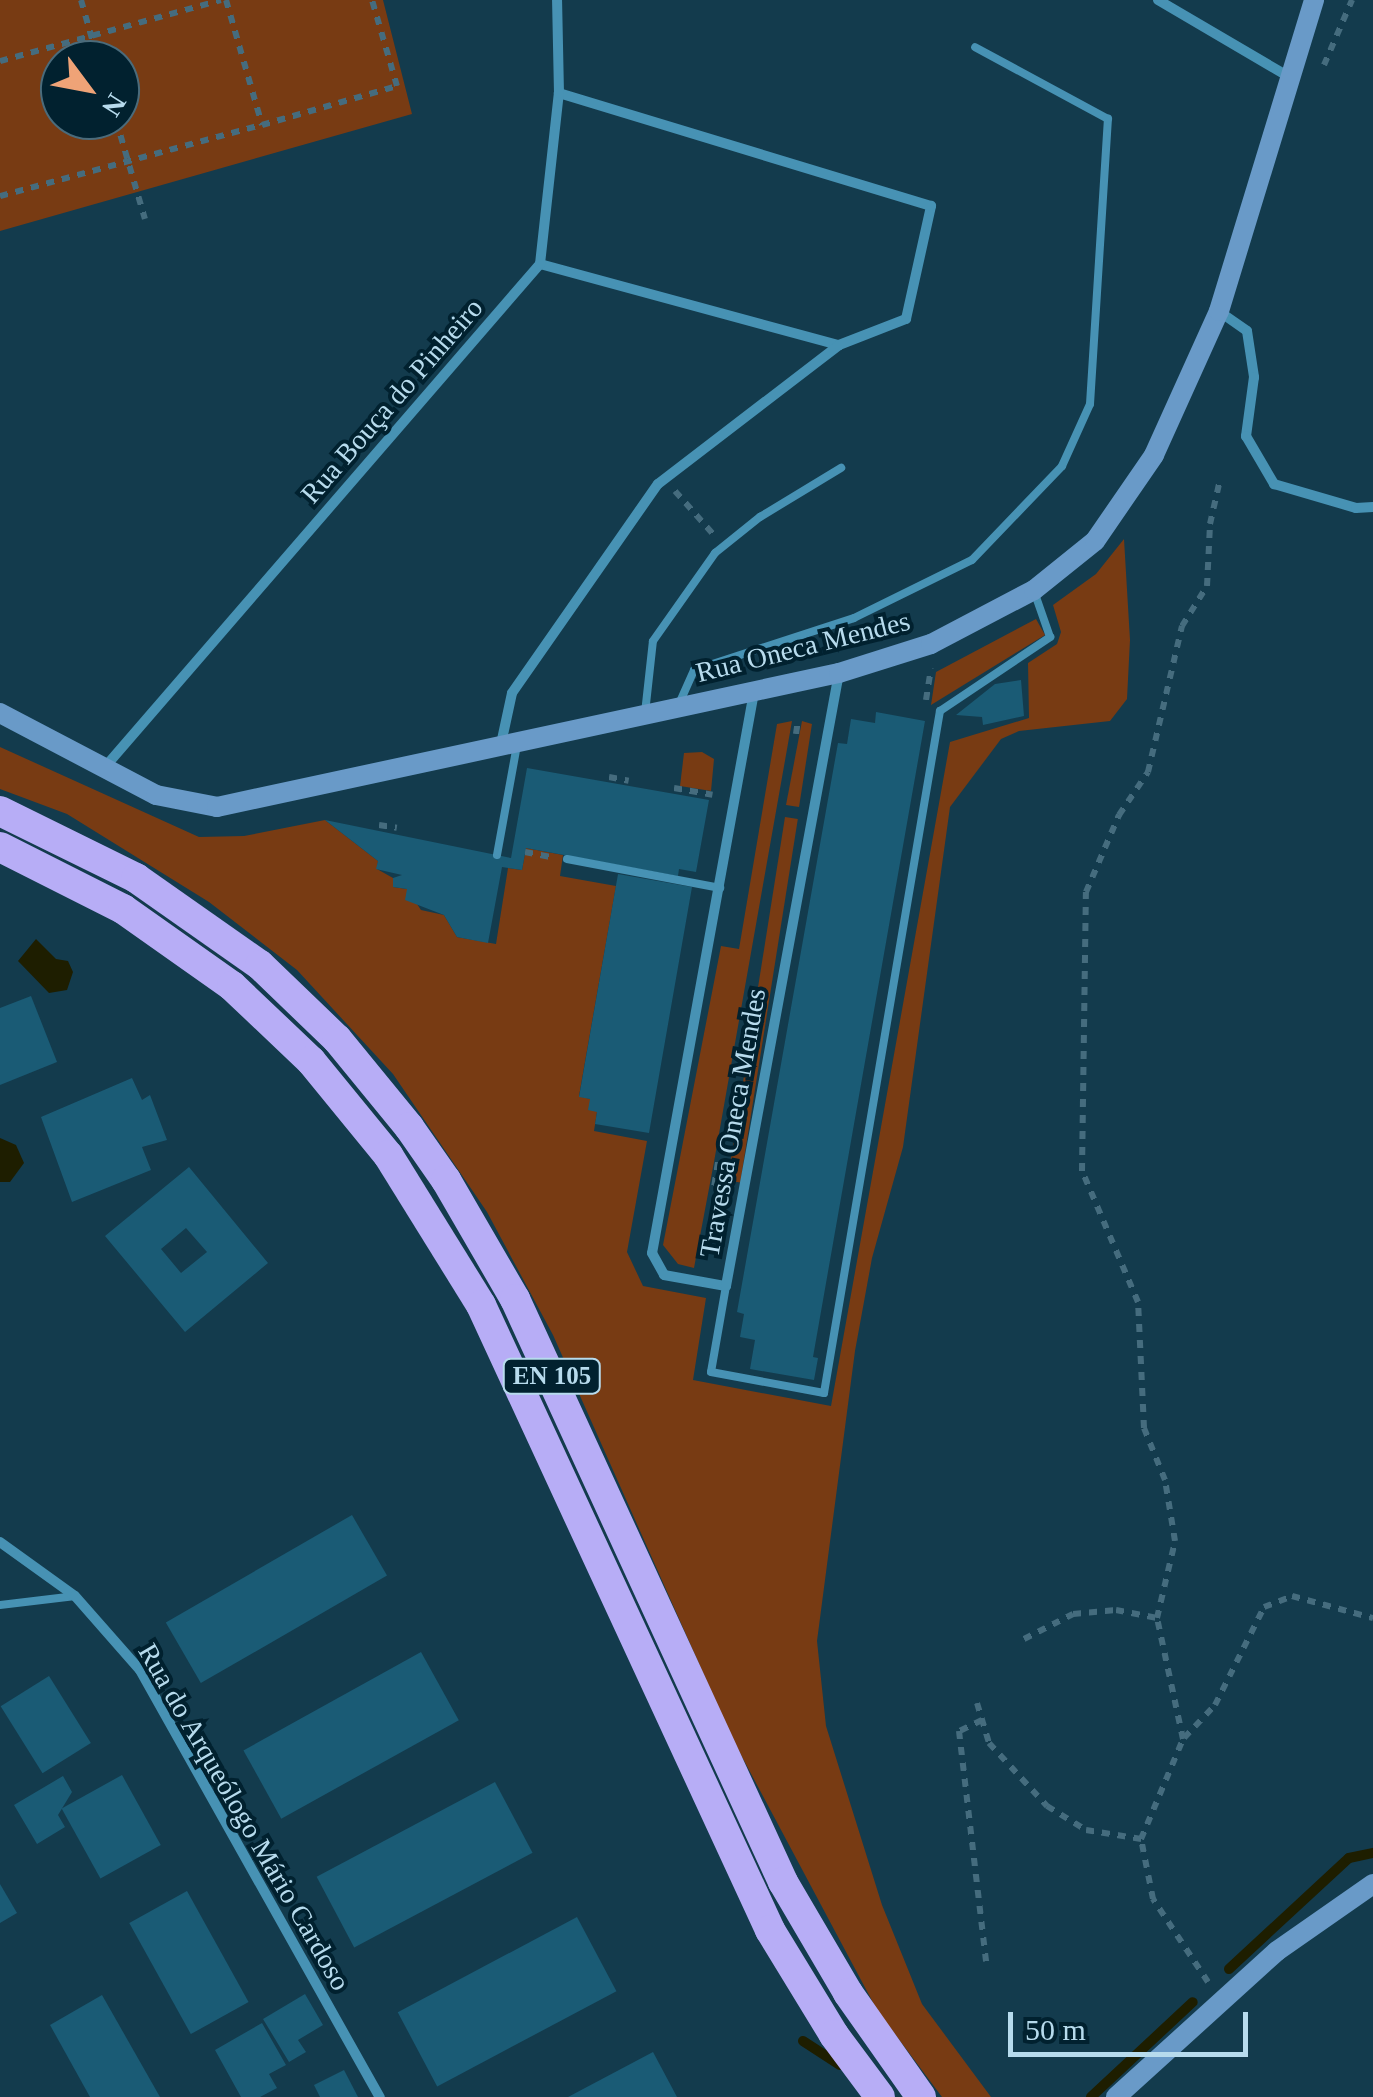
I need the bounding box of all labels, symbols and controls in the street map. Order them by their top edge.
north arrow [40,40,140,140]
text: N [96,88,133,122]
street label: Rua Bouça do Pinheiro [294,292,490,510]
street label: Rua Oneca Mendes [693,604,913,690]
street label: Travessa Oneca Mendes [693,986,773,1260]
road number: EN 105 [502,1356,602,1396]
street label: Rua do Arqueólogo Mário Cardoso [130,1637,358,1997]
scale bar [1013,1992,1253,2054]
text: 50 m [1025,2013,1086,2046]

